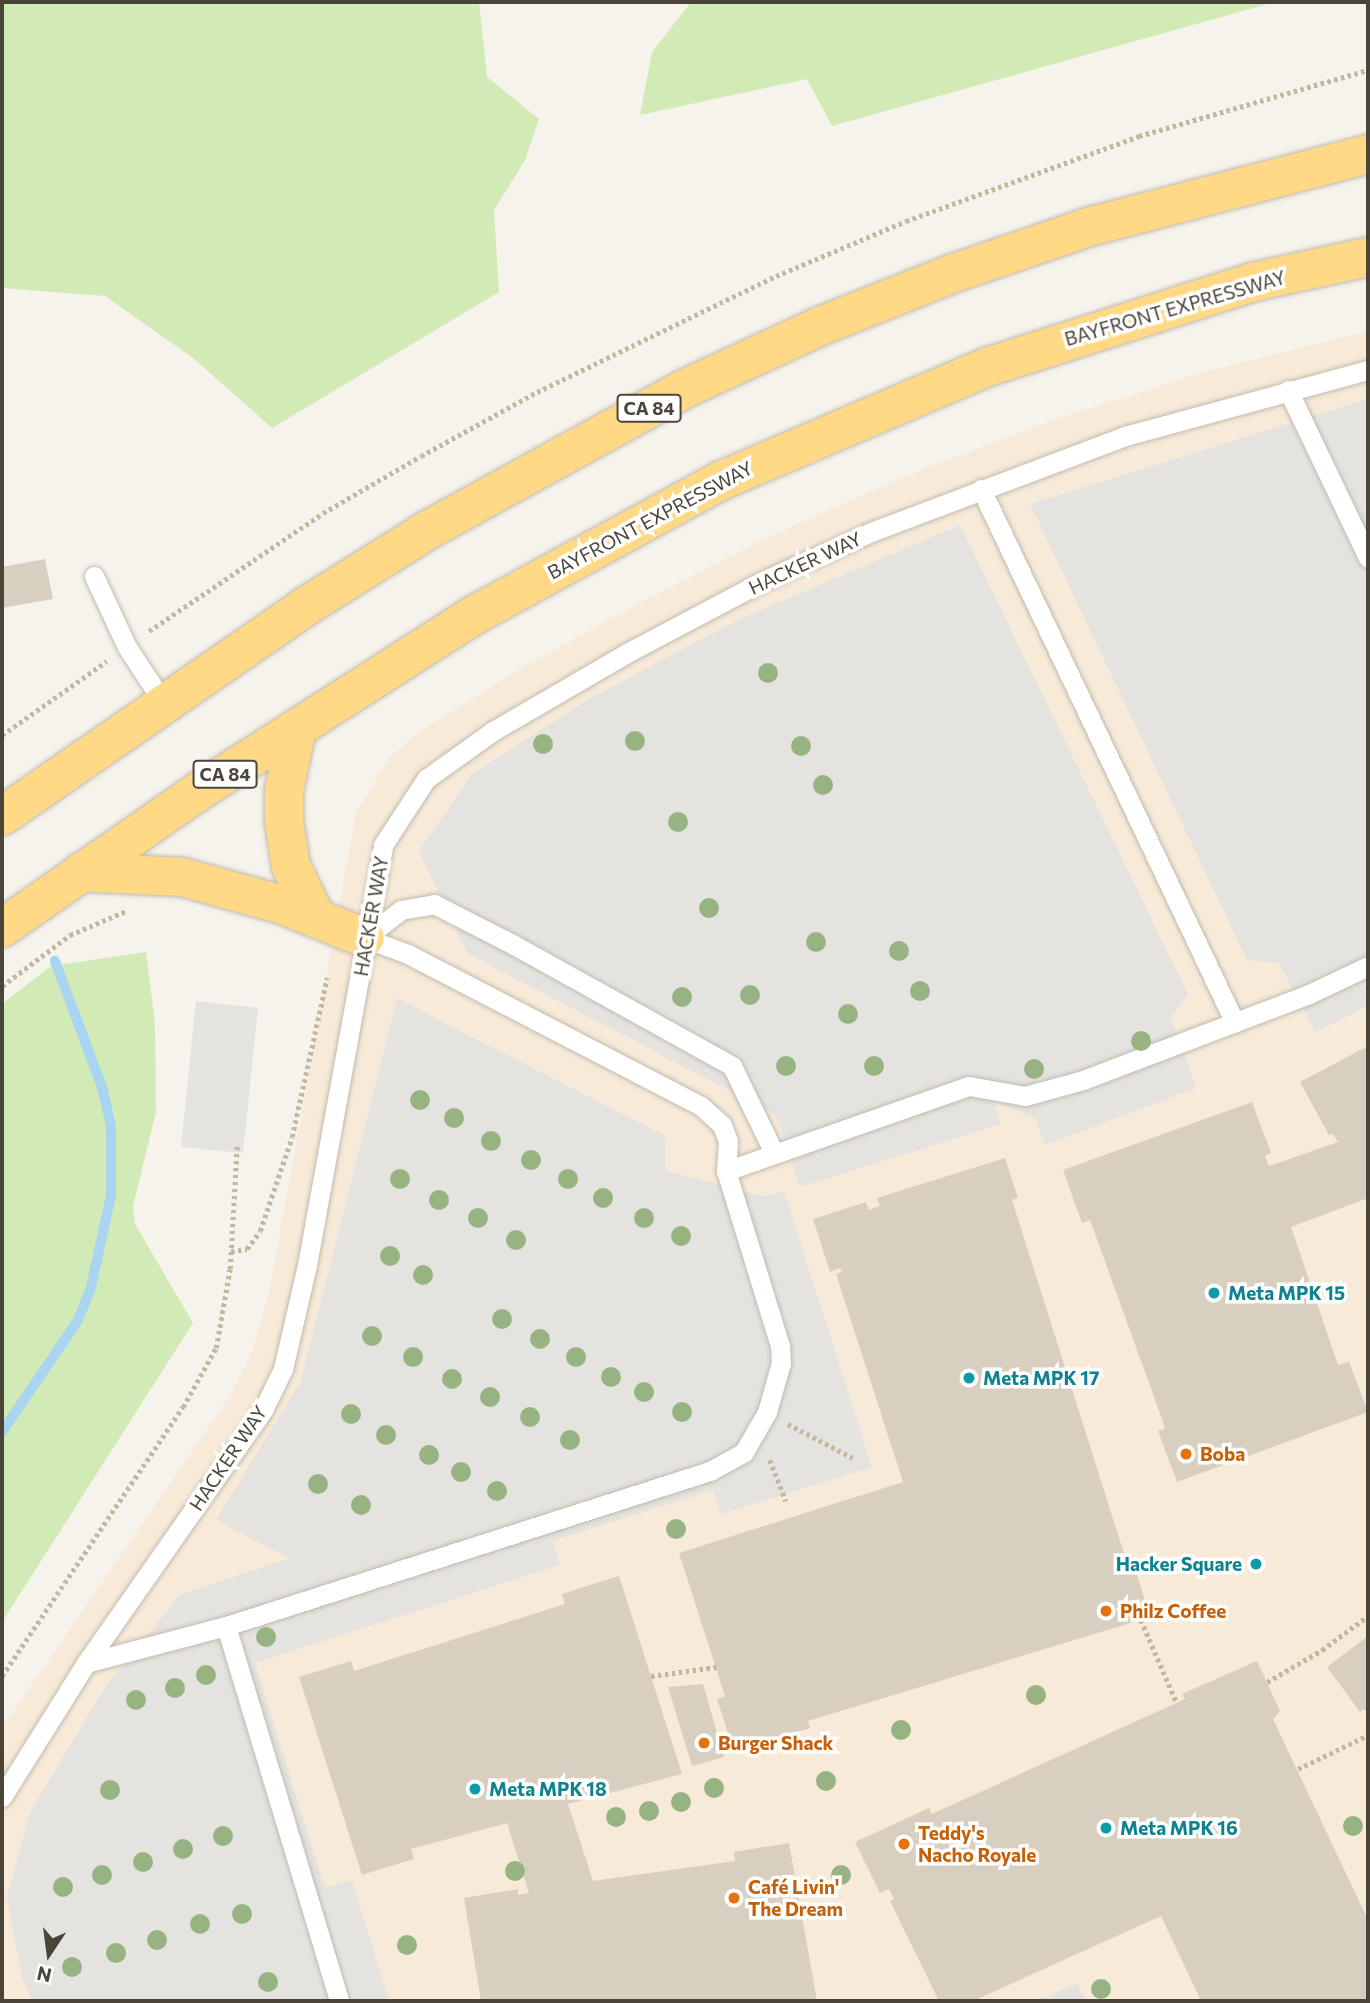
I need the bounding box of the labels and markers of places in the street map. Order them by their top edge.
place label: Meta MPK 15 [1228,1282,1345,1304]
marker: Meta MPK 15 [1206,1285,1222,1301]
place label: Meta MPK 17 [983,1367,1099,1389]
marker: Meta MPK 17 [961,1370,977,1386]
place label: Boba [1200,1443,1245,1465]
marker: Boba [1178,1446,1194,1462]
place label: Hacker Square [1116,1553,1242,1575]
marker: Hacker Square [1248,1556,1264,1572]
place label: Philz Coffee [1120,1600,1226,1622]
marker: Philz Coffee [1098,1603,1114,1619]
place label: Burger Shack [718,1732,834,1754]
marker: Burger Shack [696,1735,712,1751]
place label: Meta MPK 18 [489,1778,607,1800]
marker: Meta MPK 18 [467,1781,483,1797]
place label: Meta MPK 16 [1120,1817,1238,1839]
marker: Meta MPK 16 [1098,1820,1114,1836]
place label: Teddy's Nacho Royale [918,1822,1036,1866]
marker: Teddy's Nacho Royale [896,1836,912,1852]
place label: Café Livin' The Dream [748,1876,843,1920]
marker: Café Livin' The Dream [726,1890,742,1906]

